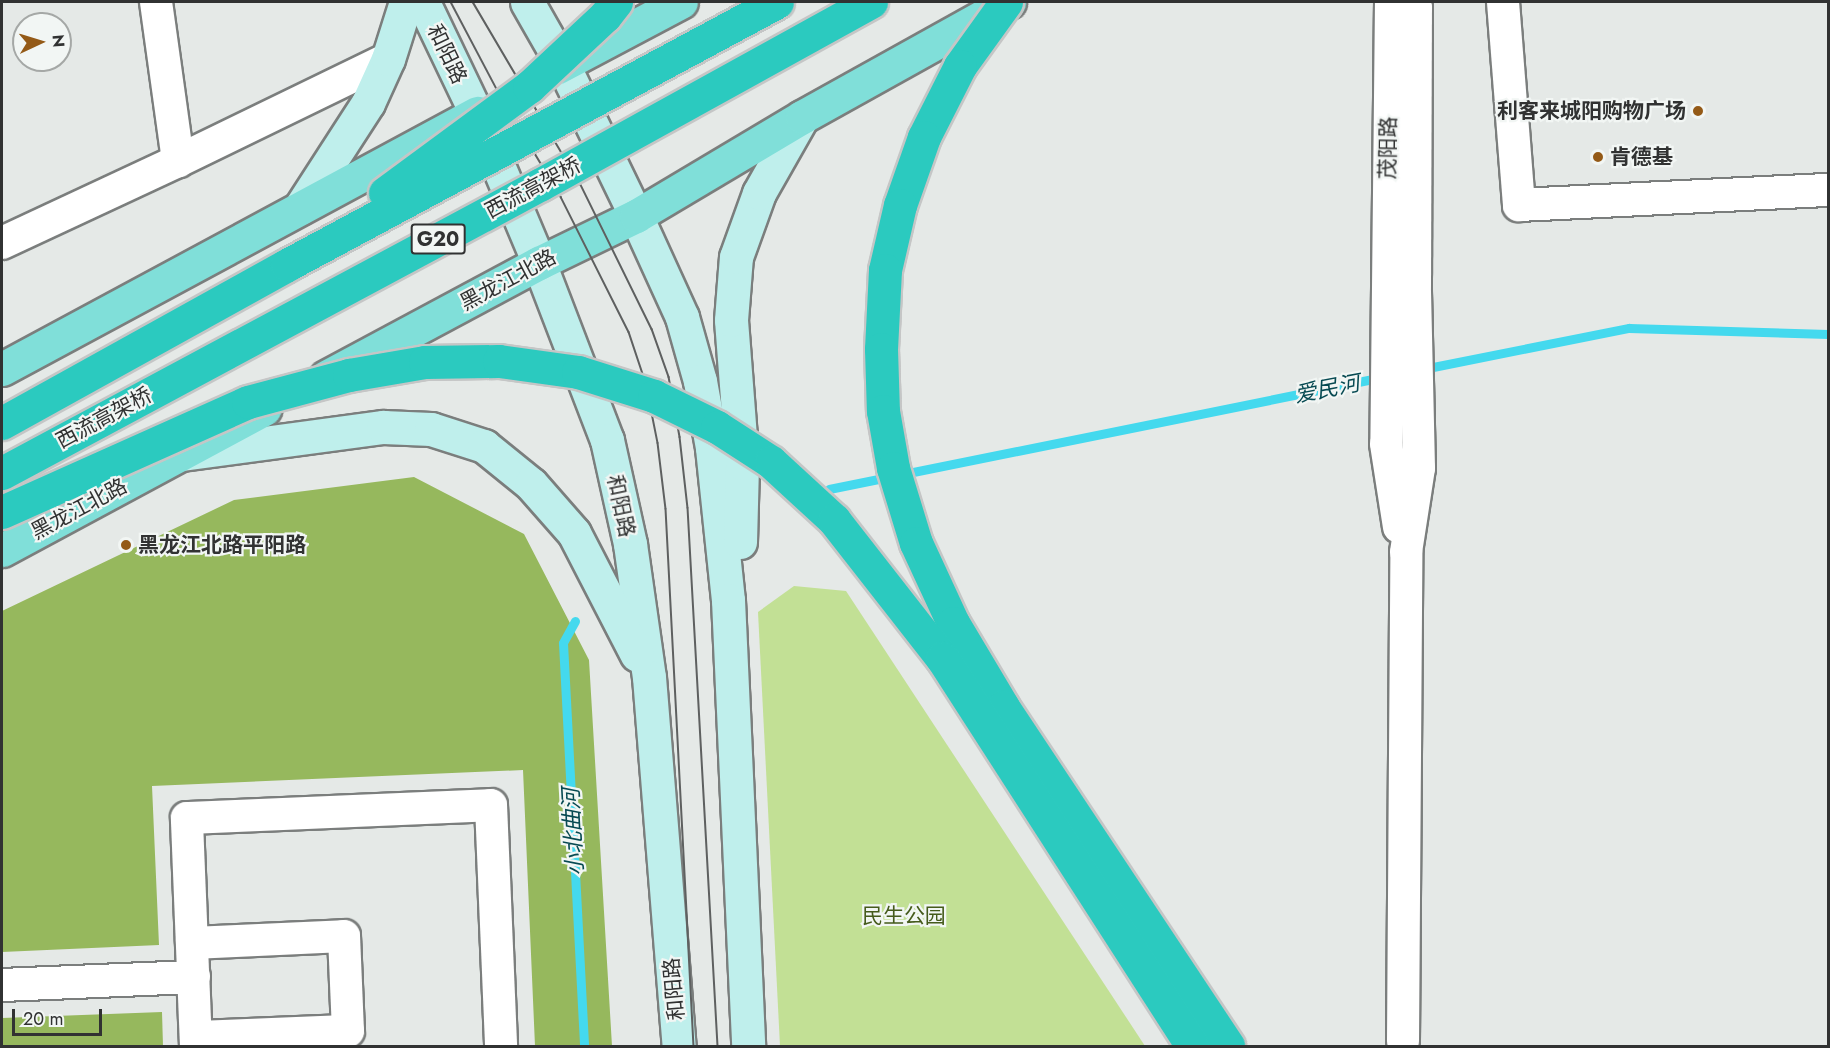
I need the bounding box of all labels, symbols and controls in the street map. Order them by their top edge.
north arrow [12,12,72,72]
street label: 和阳路 [422,20,472,88]
text: N [47,34,70,48]
place label: 利客来城阳购物广场 [1497,98,1686,124]
marker: 利客来城阳购物广场 [1691,104,1705,118]
street label: 茂阳路 [1375,116,1401,180]
place label: 肯德基 [1610,144,1673,170]
marker: 肯德基 [1591,150,1605,164]
street label: 西流高架桥 [481,152,585,224]
road number: G20 [410,222,466,256]
street label: 黑龙江北路 [456,244,560,316]
water label: 爱民河 [1292,370,1362,408]
street label: 西流高架桥 [52,382,156,454]
street label: 黑龙江北路 [27,473,131,545]
street label: 和阳路 [602,473,640,539]
place label: 黑龙江北路平阳路 [138,532,306,558]
marker: 黑龙江北路平阳路 [119,538,133,552]
water label: 小北曲河 [558,787,588,877]
park label: 民生公园 [862,903,946,929]
street label: 和阳路 [659,957,689,1021]
scale bar [15,997,105,1035]
text: 20 m [23,1006,63,1032]

